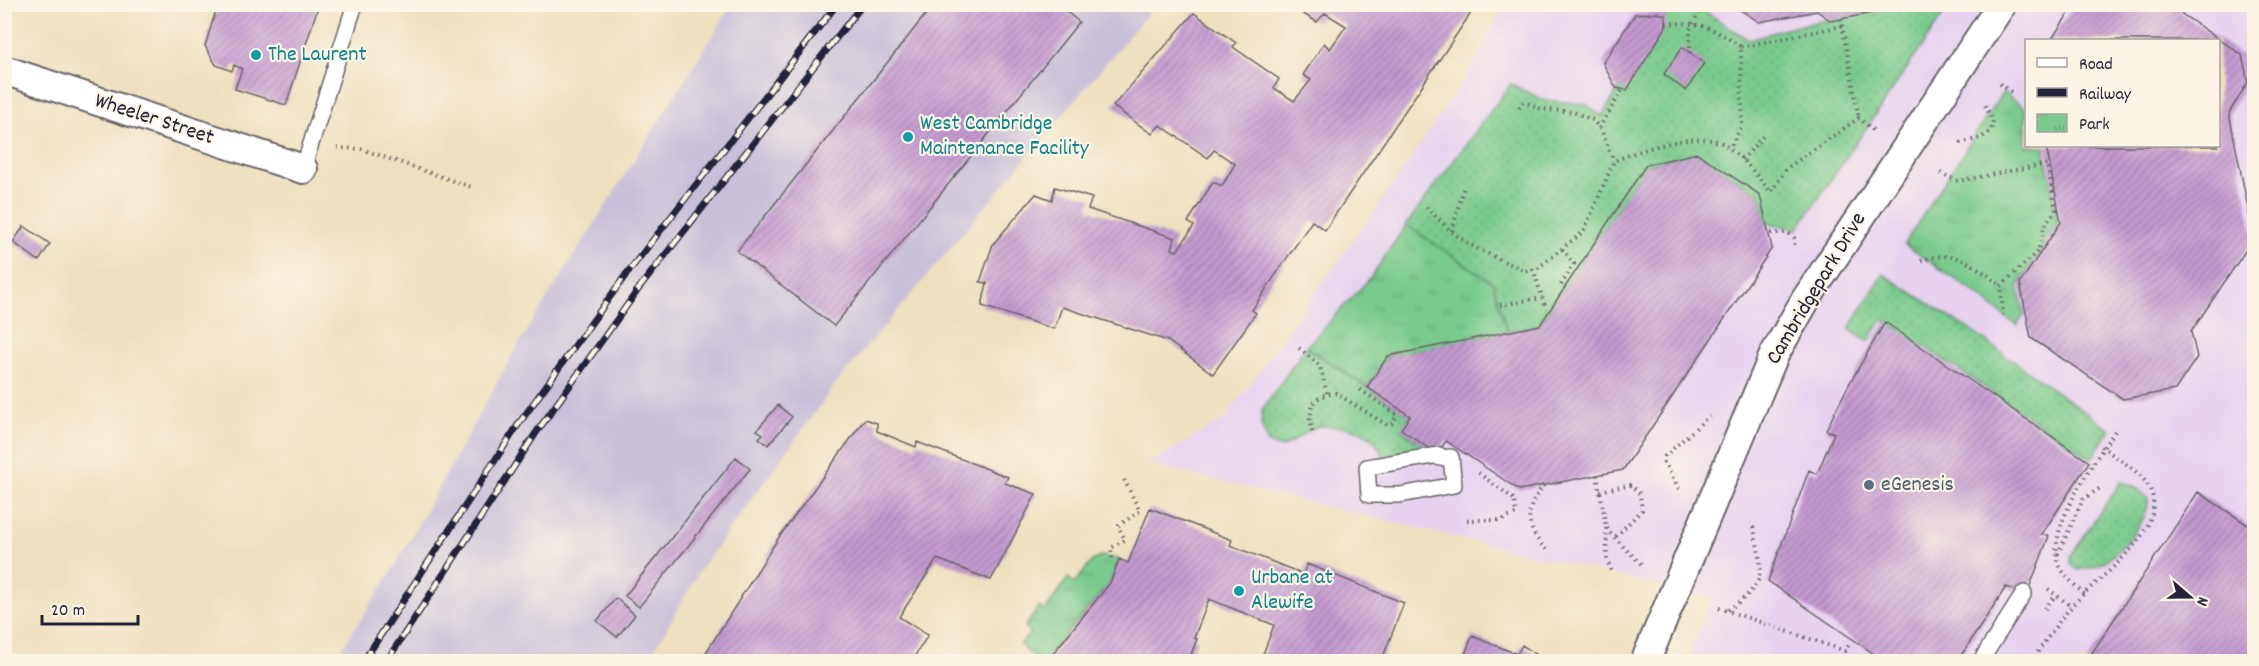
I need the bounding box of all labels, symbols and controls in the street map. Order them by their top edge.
legend [2025,39,2220,147]
place label: The Laurent [268,40,367,71]
marker: The Laurent [249,48,263,62]
text: Road [2079,53,2113,78]
text: Railway [2079,83,2132,108]
street label: Wheeler Street [90,86,218,154]
place label: West Cambridge Maintenance Facility [920,109,1090,165]
text: Park [2079,113,2110,138]
marker: West Cambridge Maintenance Facility [901,130,915,144]
street label: Cambridgepark Drive [1759,207,1875,371]
place label: eGenesis [1881,470,1954,501]
marker: eGenesis [1862,478,1876,492]
place label: Urbane at Alewife [1251,563,1333,619]
north arrow [2160,567,2220,627]
marker: Urbane at Alewife [1232,584,1246,598]
scale bar [42,588,138,626]
text: N [2190,594,2214,609]
text: 20 m [51,599,85,624]

